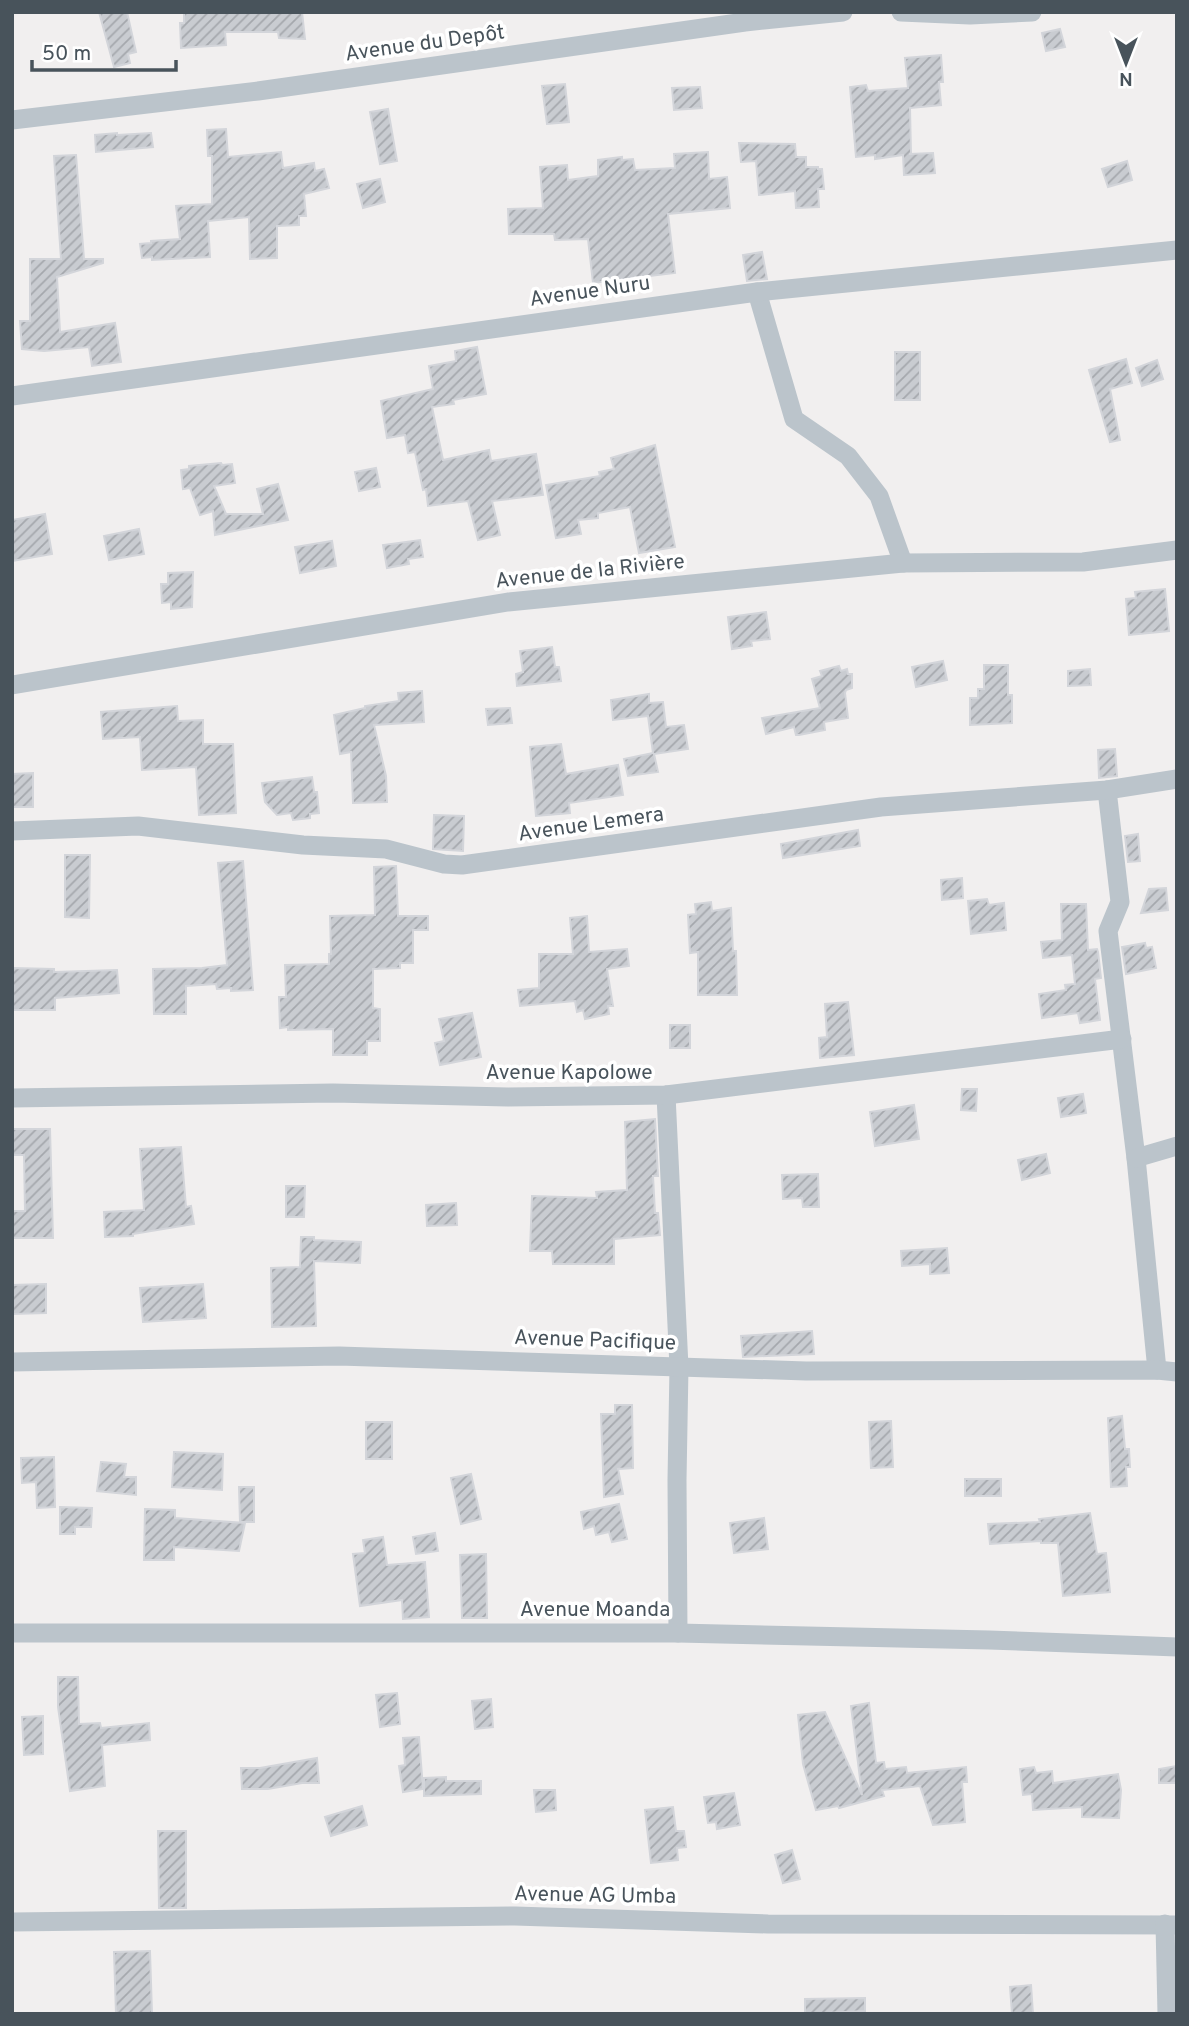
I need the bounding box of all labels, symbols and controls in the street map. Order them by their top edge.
street label: Avenue du Depôt [343,19,507,69]
scale bar [32,28,175,72]
north arrow [1091,28,1161,98]
text: 50 m [42,41,91,68]
text: N [1119,66,1133,90]
street label: Avenue Nuru [528,270,652,314]
street label: Avenue de la Rivière [494,549,686,595]
street label: Avenue Lemera [516,801,666,849]
street label: Avenue Kapolowe [485,1060,653,1087]
street label: Avenue Pacifique [513,1325,677,1357]
street label: Avenue Moanda [520,1597,670,1624]
street label: Avenue AG Umba [514,1881,676,1911]

